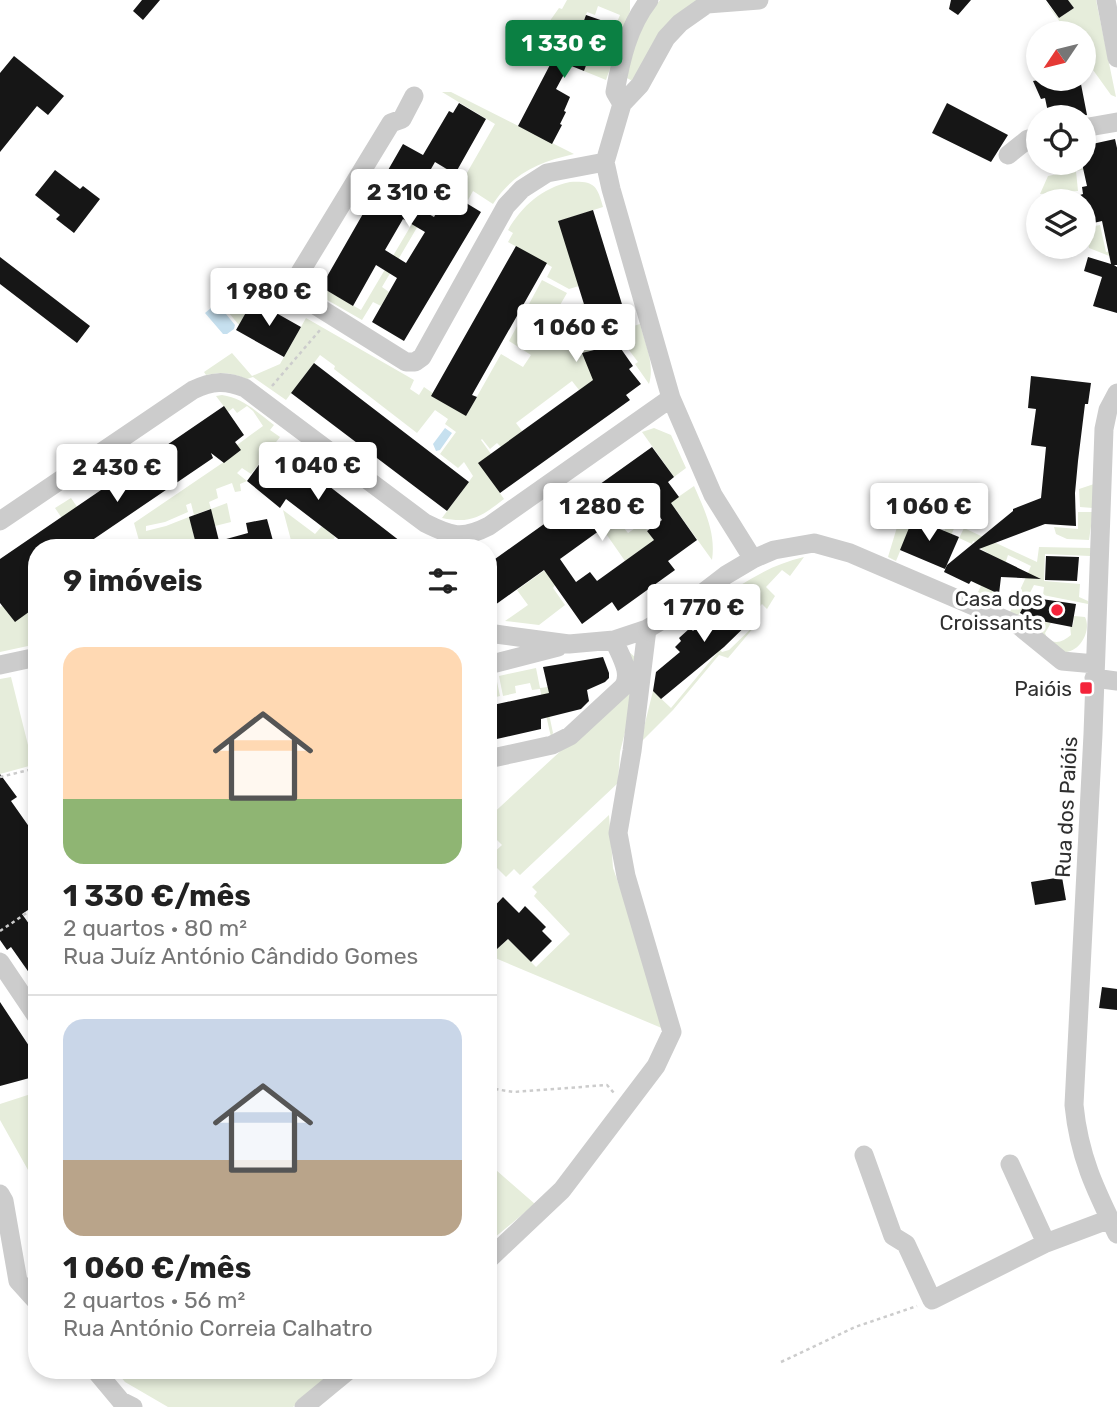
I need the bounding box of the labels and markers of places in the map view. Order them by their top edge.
pin: 1 330 € [499,20,629,80]
pin: 2 310 € [344,170,474,229]
pin: 1 980 € [204,268,334,328]
pin: 1 060 € [511,304,641,364]
pin: 1 040 € [253,442,383,502]
pin: 2 430 € [52,444,182,504]
pin: 1 280 € [537,484,667,543]
pin: 1 060 € [864,484,994,543]
pin: 1 770 € [639,584,769,644]
place label: Casa dos Croissants [940,586,1043,635]
marker: Casa dos Croissants [1049,602,1065,618]
place label: Paióis [1014,676,1072,701]
marker: Paióis [1078,680,1094,696]

